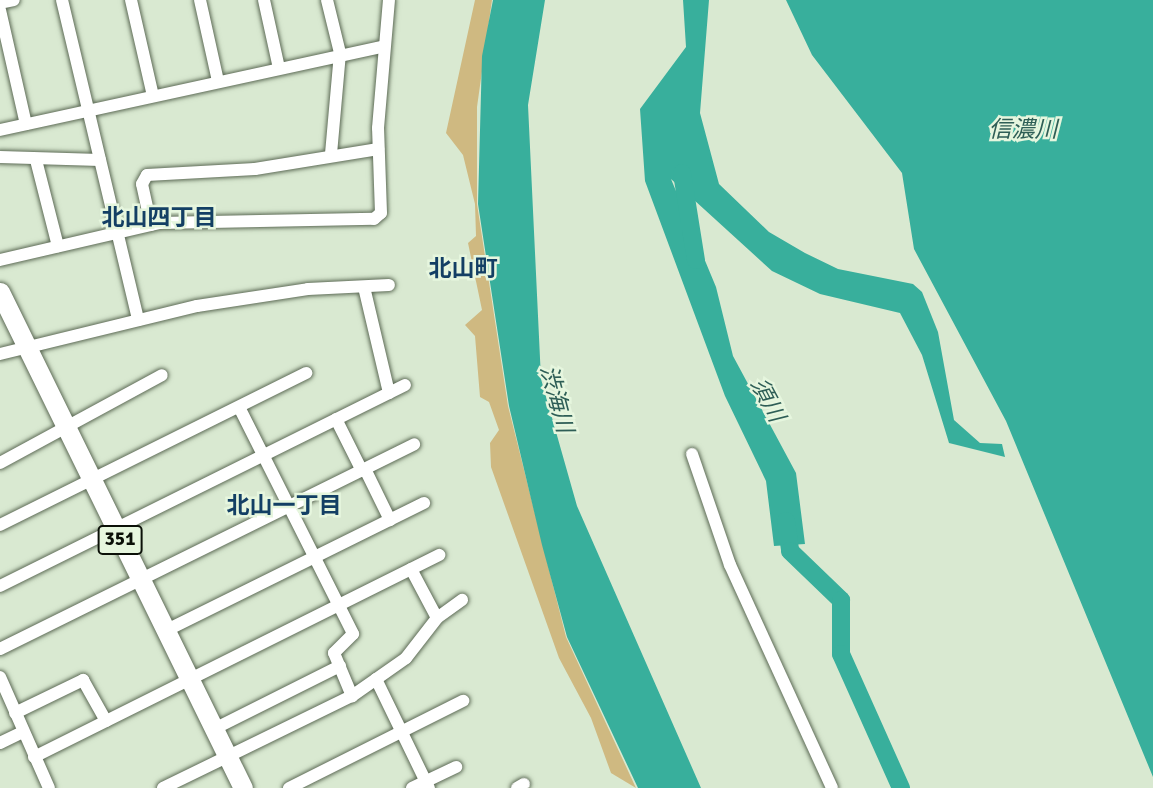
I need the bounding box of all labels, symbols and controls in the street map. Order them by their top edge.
water label: 信濃川 [989,116,1057,144]
district label: 北山四丁目 [102,204,216,232]
district label: 北山町 [429,255,497,283]
water label: 渋海川 [534,362,578,436]
water label: 須川 [744,373,790,427]
district label: 北山一丁目 [227,492,341,520]
road number: 351 [97,524,143,555]

